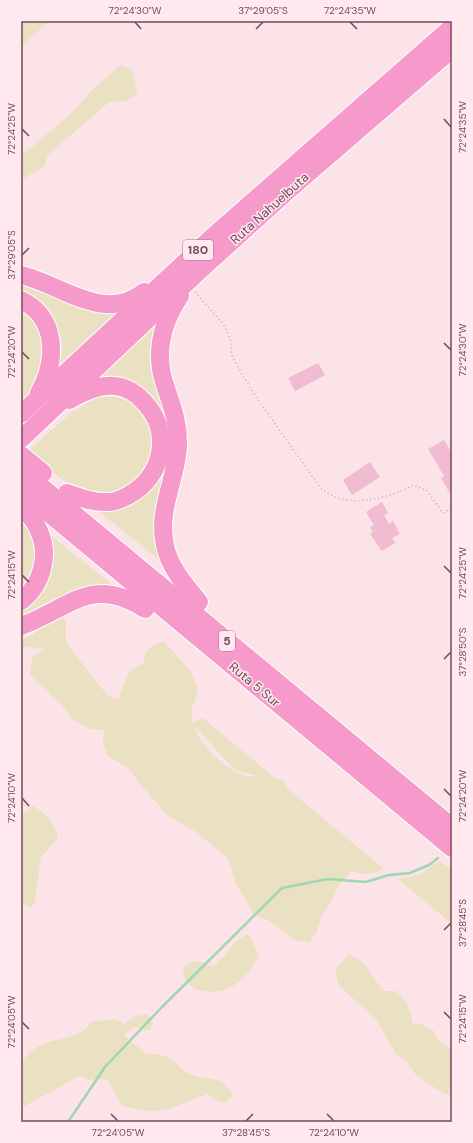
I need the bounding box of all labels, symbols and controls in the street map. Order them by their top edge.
text: 72°24'30"W [109,4,162,17]
text: 37°29'05"S [238,4,288,17]
text: 72°24'35"W [324,4,376,17]
text: 72°24'35"W [456,101,469,153]
text: 72°24'25"W [5,103,18,155]
street label: Ruta Nahuelbuta [227,169,312,248]
text: 37°29'05"S [5,230,18,280]
road number: 180 [183,240,213,260]
text: 72°24'30"W [456,323,469,376]
text: 72°24'20"W [5,325,18,378]
text: 72°24'25"W [456,547,469,599]
text: 72°24'15"W [5,550,18,600]
text: 37°28'50"S [456,627,469,677]
road number: 5 [219,631,235,651]
street label: Ruta 5 Sur [225,658,284,711]
text: 72°24'20"W [456,769,469,822]
text: 72°24'10"W [5,773,18,823]
text: 37°28'45"S [456,899,469,947]
text: 72°24'15"W [456,994,469,1044]
text: 72°24'05"W [5,995,18,1048]
text: 72°24'05"W [92,1126,145,1139]
text: 37°28'45"S [222,1126,270,1139]
text: 72°24'10"W [309,1126,359,1139]

